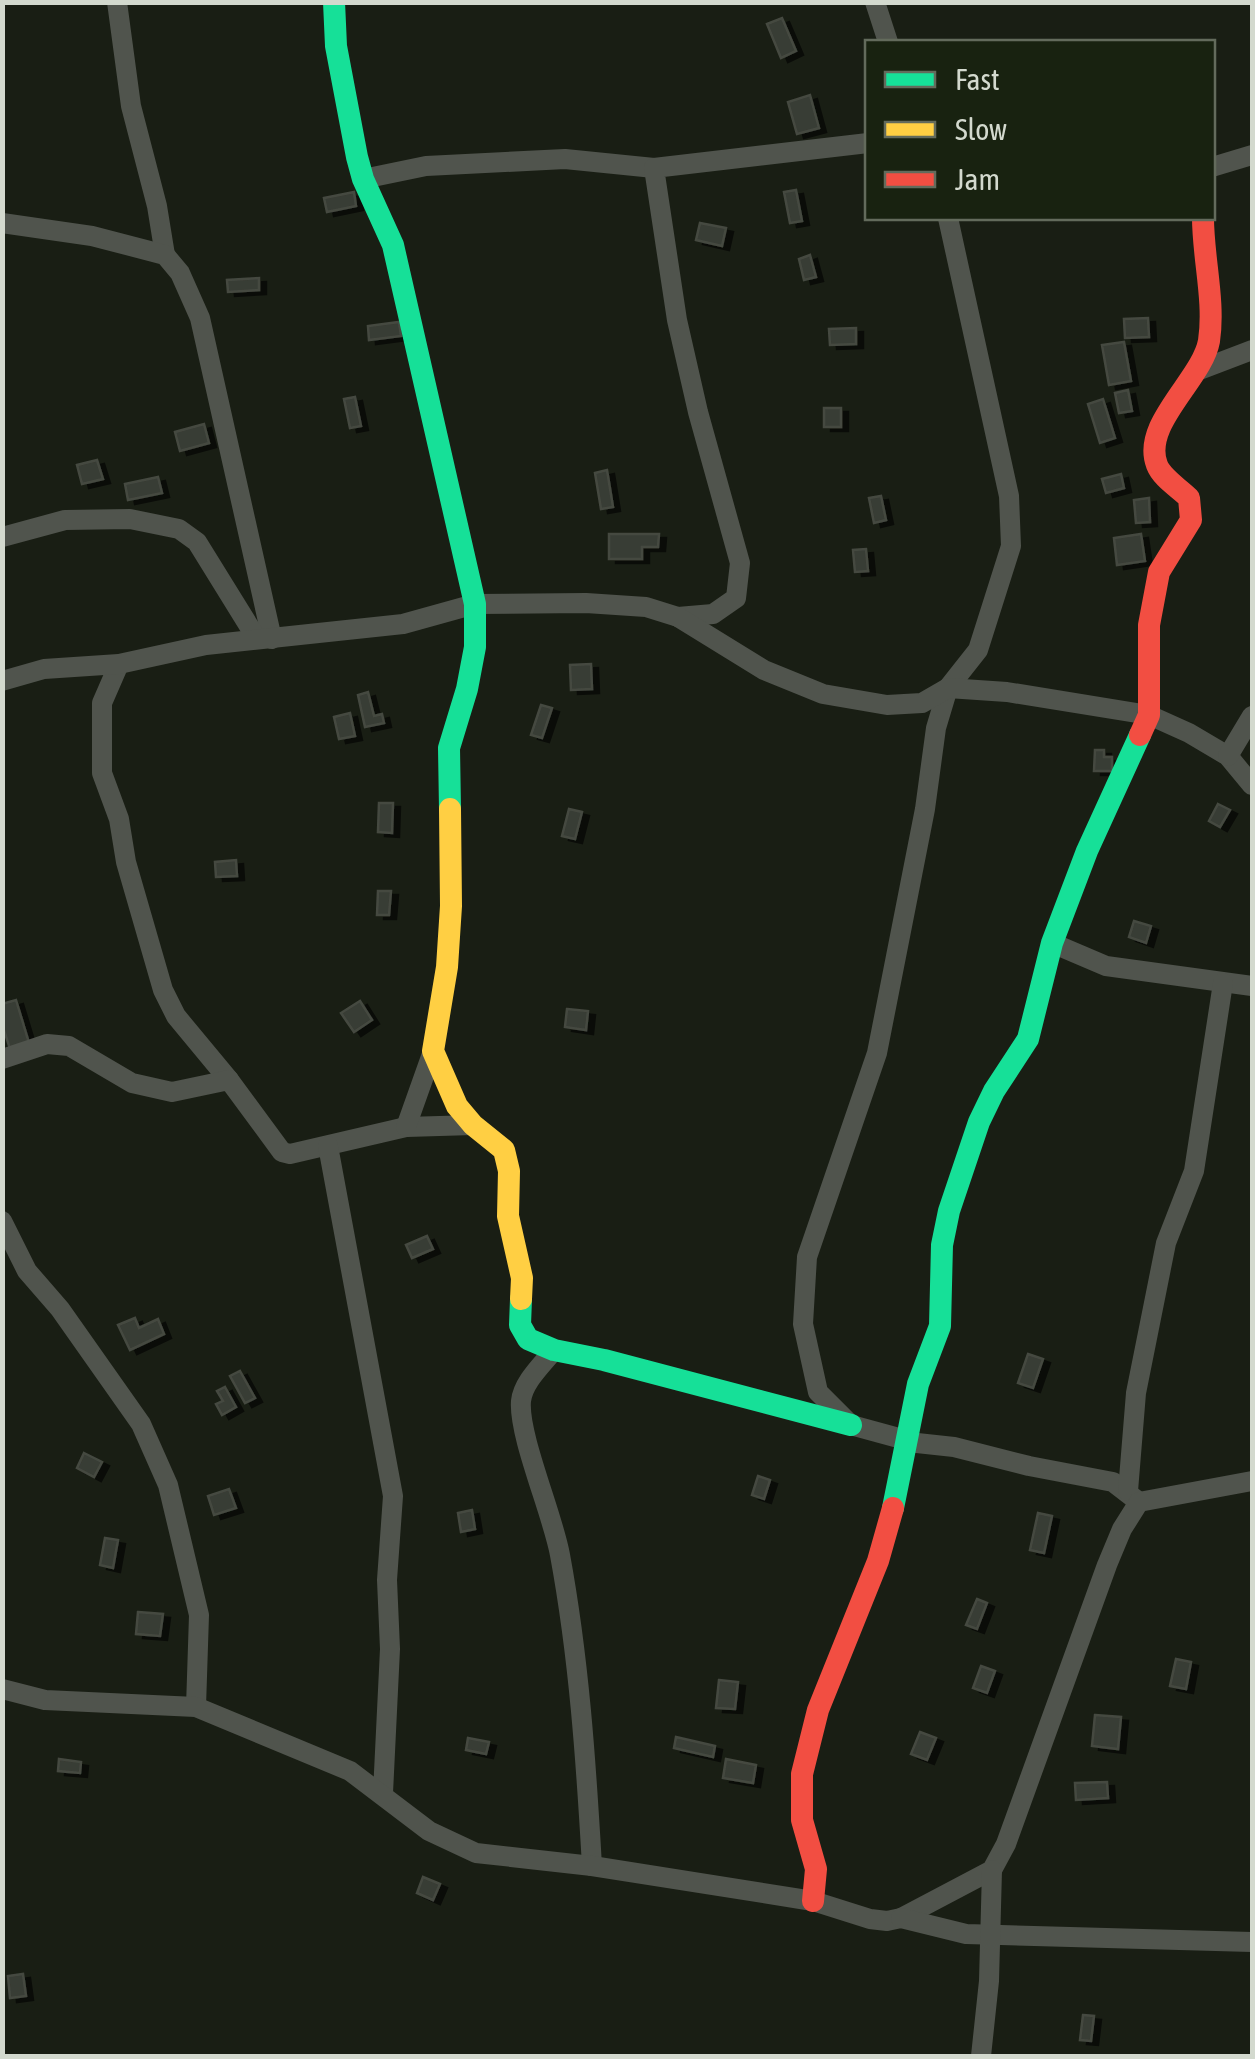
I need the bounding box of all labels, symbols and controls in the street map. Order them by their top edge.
legend [865,40,1215,220]
text: Fast [955,62,1000,96]
text: Slow [955,112,1007,146]
text: Jam [955,162,1000,196]

